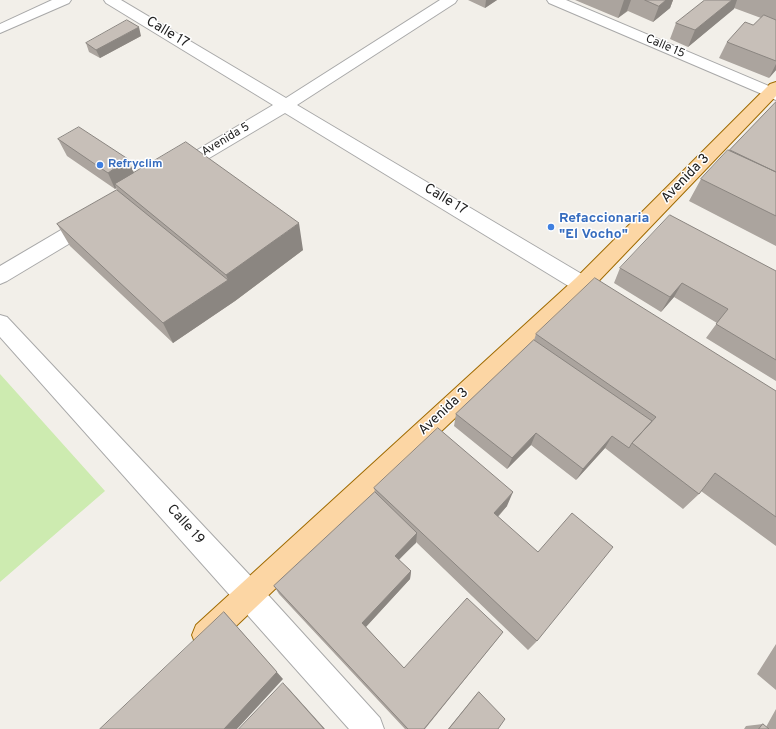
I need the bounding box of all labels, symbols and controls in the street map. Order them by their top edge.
street label: Calle 17 [143,14,191,52]
street label: Calle 15 [643,32,687,62]
street label: Avenida 5 [199,120,253,160]
street label: Avenida 3 [658,151,714,207]
place label: Refryclim [108,158,162,172]
marker: Refryclim [95,160,105,170]
street label: Calle 17 [421,181,469,219]
place label: Refaccionaria "El Vocho" [559,211,649,244]
marker: Refaccionaria "El Vocho" [546,222,556,232]
street label: Avenida 3 [416,385,472,439]
street label: Calle 19 [163,501,207,549]

